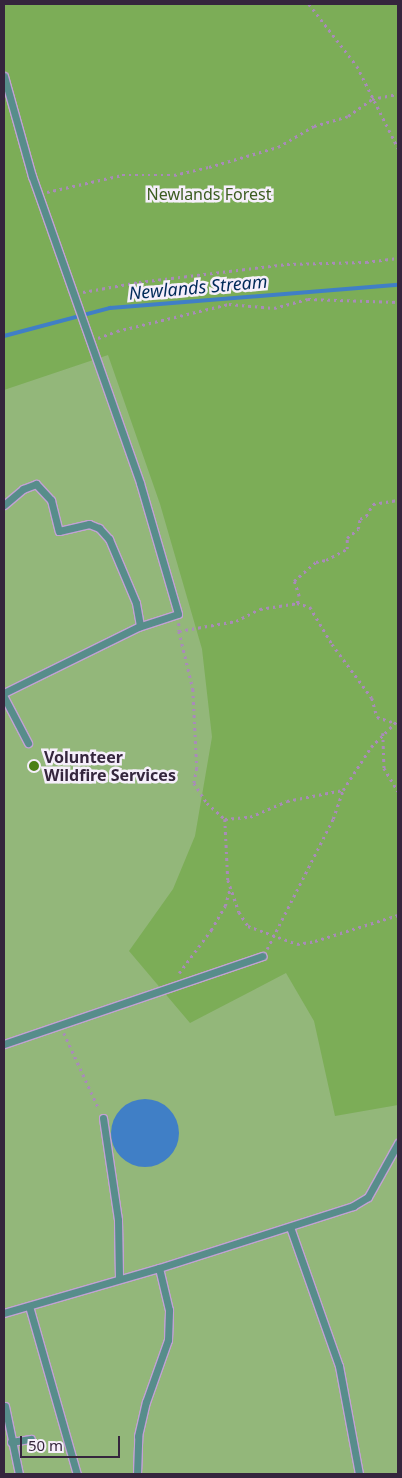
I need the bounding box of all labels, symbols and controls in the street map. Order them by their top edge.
park label: Newlands Forest [147,184,271,204]
water label: Newlands Stream [128,270,268,304]
place label: Volunteer Wildfire Services [44,747,176,785]
marker: Volunteer Wildfire Services [28,760,40,772]
scale bar [22,1426,122,1458]
text: 50 m [28,1435,63,1455]

